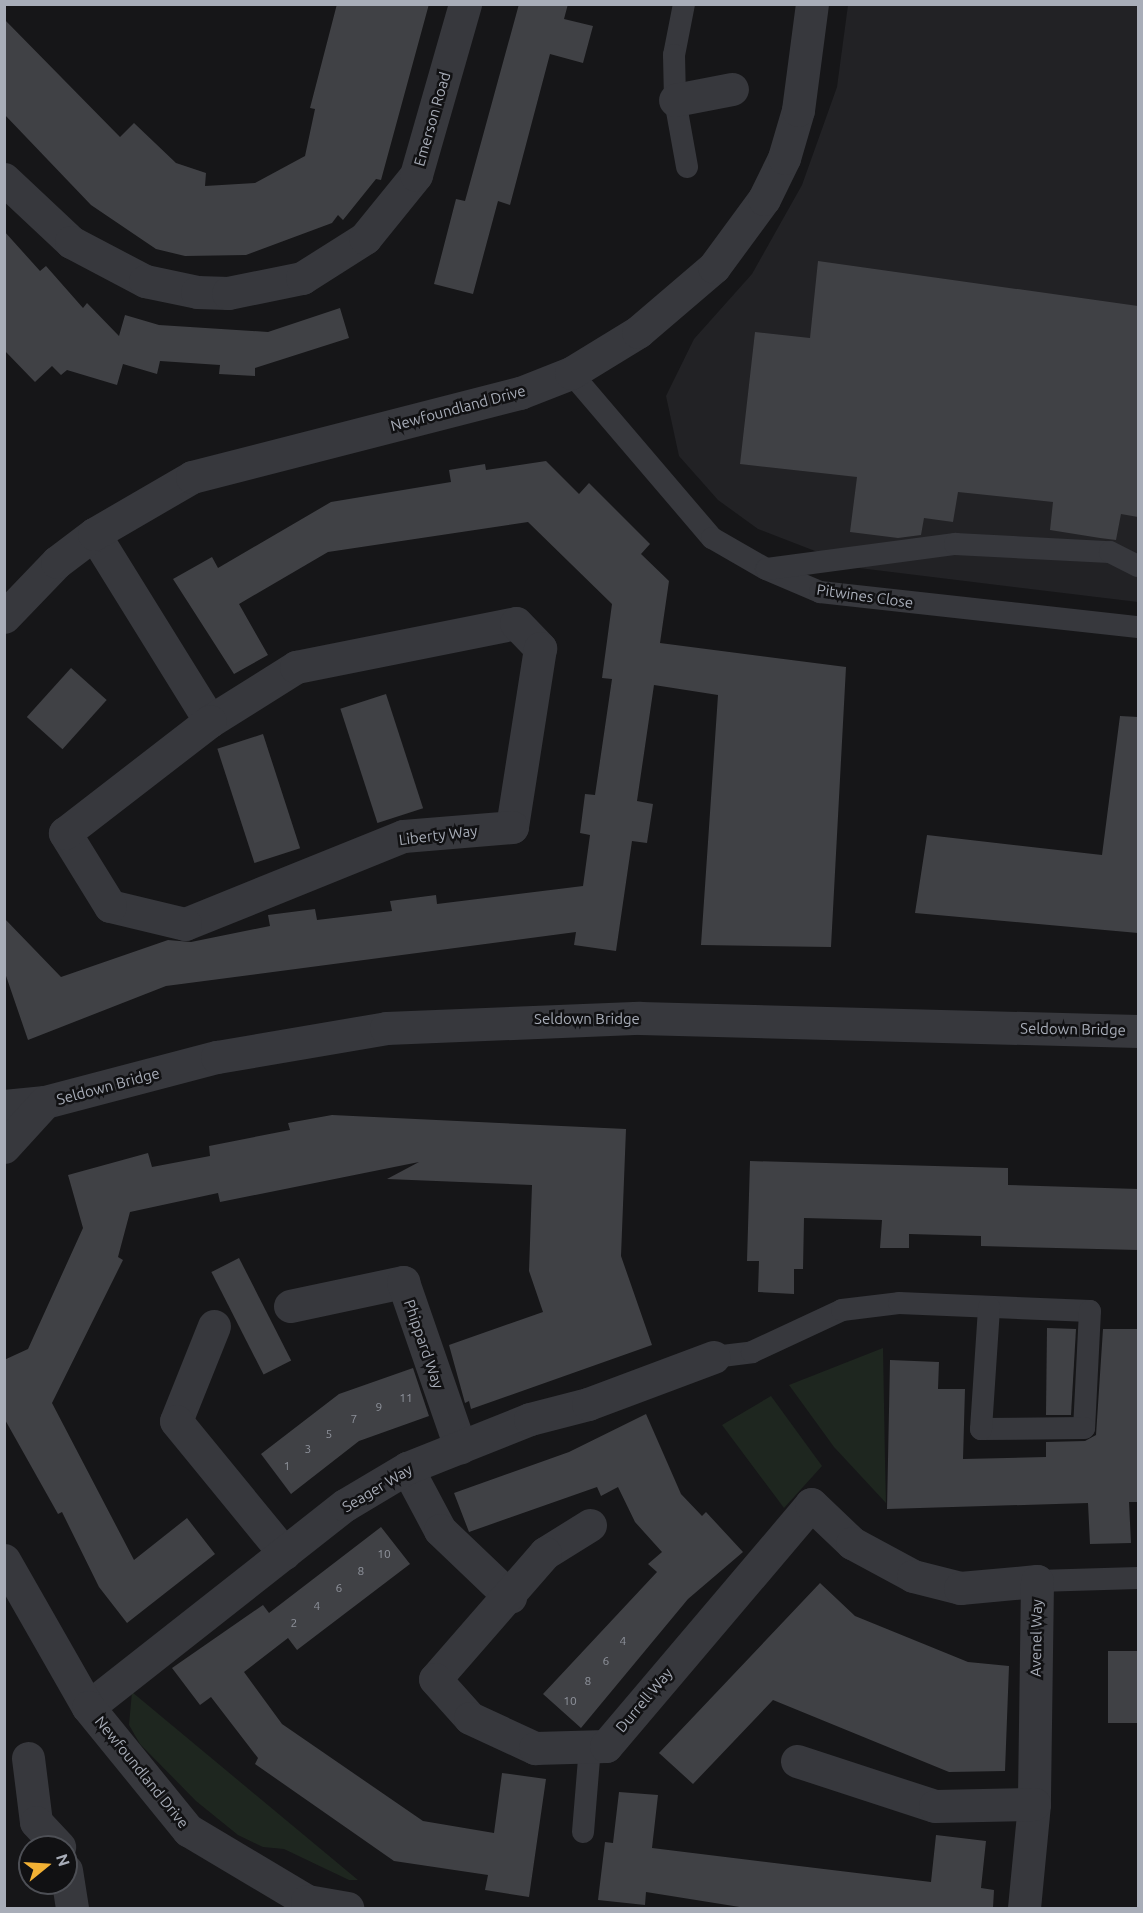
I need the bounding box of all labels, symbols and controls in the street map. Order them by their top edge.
street label: Emerson Road [410,70,454,168]
street label: Newfoundland Drive [389,381,527,435]
street label: Pitwines Close [816,580,914,612]
street label: Liberty Way [398,821,478,849]
street label: Seldown Bridge [534,1010,640,1028]
street label: Seldown Bridge [1020,1019,1126,1039]
street label: Seldown Bridge [55,1064,161,1108]
street label: Phippard Way [400,1297,448,1391]
house number: 11 [399,1391,413,1405]
house number: 9 [376,1400,382,1414]
house number: 7 [351,1412,357,1426]
house number: 5 [326,1427,332,1441]
house number: 3 [305,1442,311,1456]
house number: 1 [284,1459,290,1473]
street label: Seager Way [339,1460,415,1516]
house number: 10 [377,1547,391,1561]
house number: 8 [358,1564,364,1578]
house number: 6 [336,1581,342,1595]
house number: 4 [314,1599,320,1613]
street label: Avenel Way [1026,1599,1046,1677]
house number: 2 [291,1616,297,1630]
house number: 4 [620,1634,626,1648]
house number: 6 [603,1654,609,1668]
street label: Durrell Way [612,1664,676,1736]
house number: 8 [585,1674,591,1688]
house number: 10 [563,1694,577,1708]
street label: Newfoundland Drive [91,1712,193,1832]
north arrow [18,1835,78,1895]
text: N [53,1852,74,1869]

